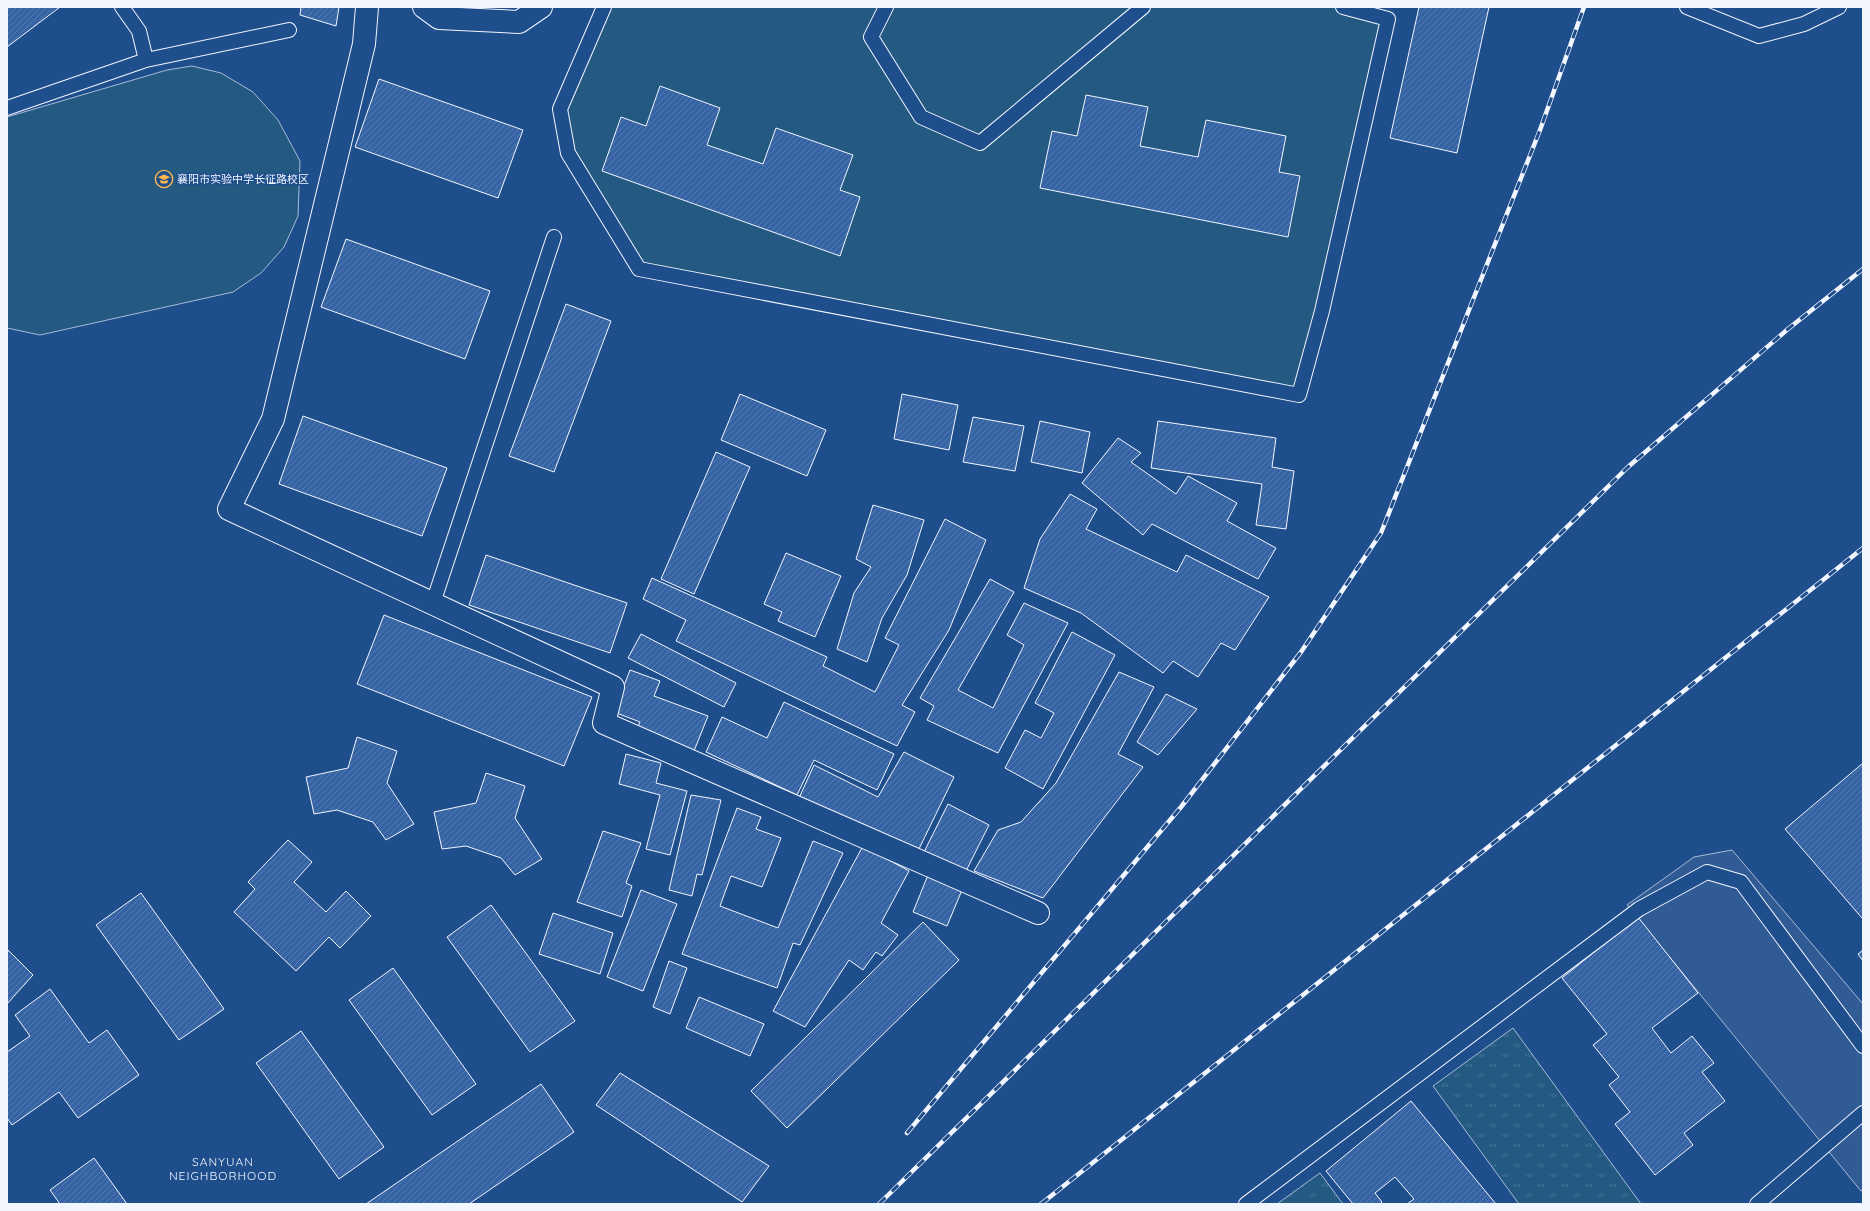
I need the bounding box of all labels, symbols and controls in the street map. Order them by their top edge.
school or university icon: 襄阳市实验中学长征路校区 [154,169,174,189]
place label: 襄阳市实验中学长征路校区 [177,172,309,186]
district label: SANYUAN NEIGHBORHOOD [169,1154,277,1183]

